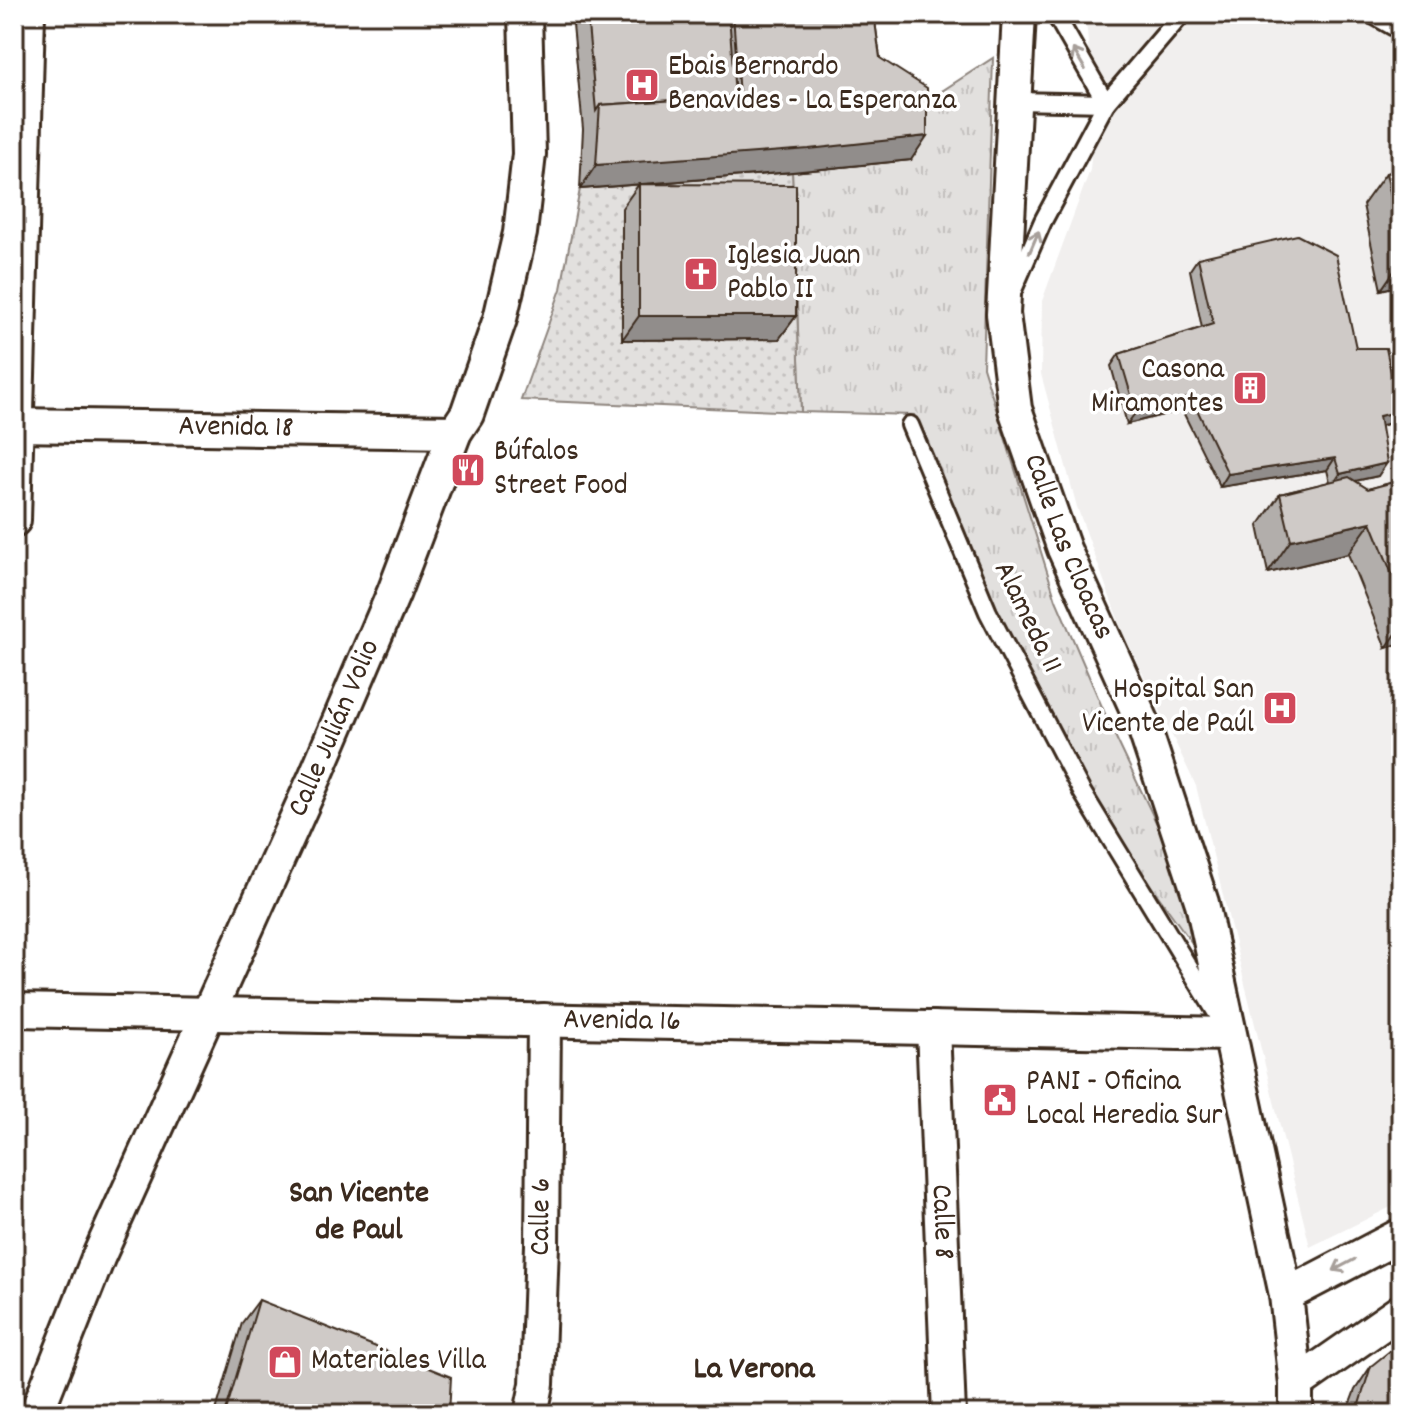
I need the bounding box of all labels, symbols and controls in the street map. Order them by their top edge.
place label: Ebais Bernardo Benavides - La Esperanza [668,47,957,124]
one-way arrow [1071,48,1087,71]
hospital icon: Ebais Bernardo Benavides - La Esperanza [623,66,661,104]
one-way arrow [1027,230,1042,255]
place label: Iglesia Juan Pablo II [727,236,861,313]
church icon: Iglesia Juan Pablo II [682,255,720,293]
place label: Casona Miramontes [1091,350,1225,427]
building icon: Casona Miramontes [1231,369,1269,407]
street label: Avenida 18 [178,406,294,451]
place label: Búfalos Street Food [494,432,628,509]
street label: Calle Las Cloacas [1011,448,1124,647]
restaurant icon: Búfalos Street Food [449,451,487,489]
street label: Alameda 11 [980,555,1072,681]
street label: Calle Julián Volio [278,633,393,824]
place label: Hospital San Vicente de Paúl [1082,670,1254,747]
hospital icon: Hospital San Vicente de Paúl [1261,689,1299,727]
street label: Avenida 16 [563,999,681,1045]
place label: PANI - Oficina Local Heredia Sur [1026,1062,1222,1139]
public building icon: PANI - Oficina Local Heredia Sur [981,1081,1019,1119]
district label: San Vicente de Paul [289,1172,429,1255]
street label: Calle 6 [520,1178,564,1256]
street label: Calle 8 [918,1183,964,1260]
one-way arrow [1333,1258,1356,1274]
place label: Materiales Villa [311,1341,487,1384]
shop icon: Materiales Villa [266,1343,304,1381]
district label: La Verona [694,1348,815,1394]

